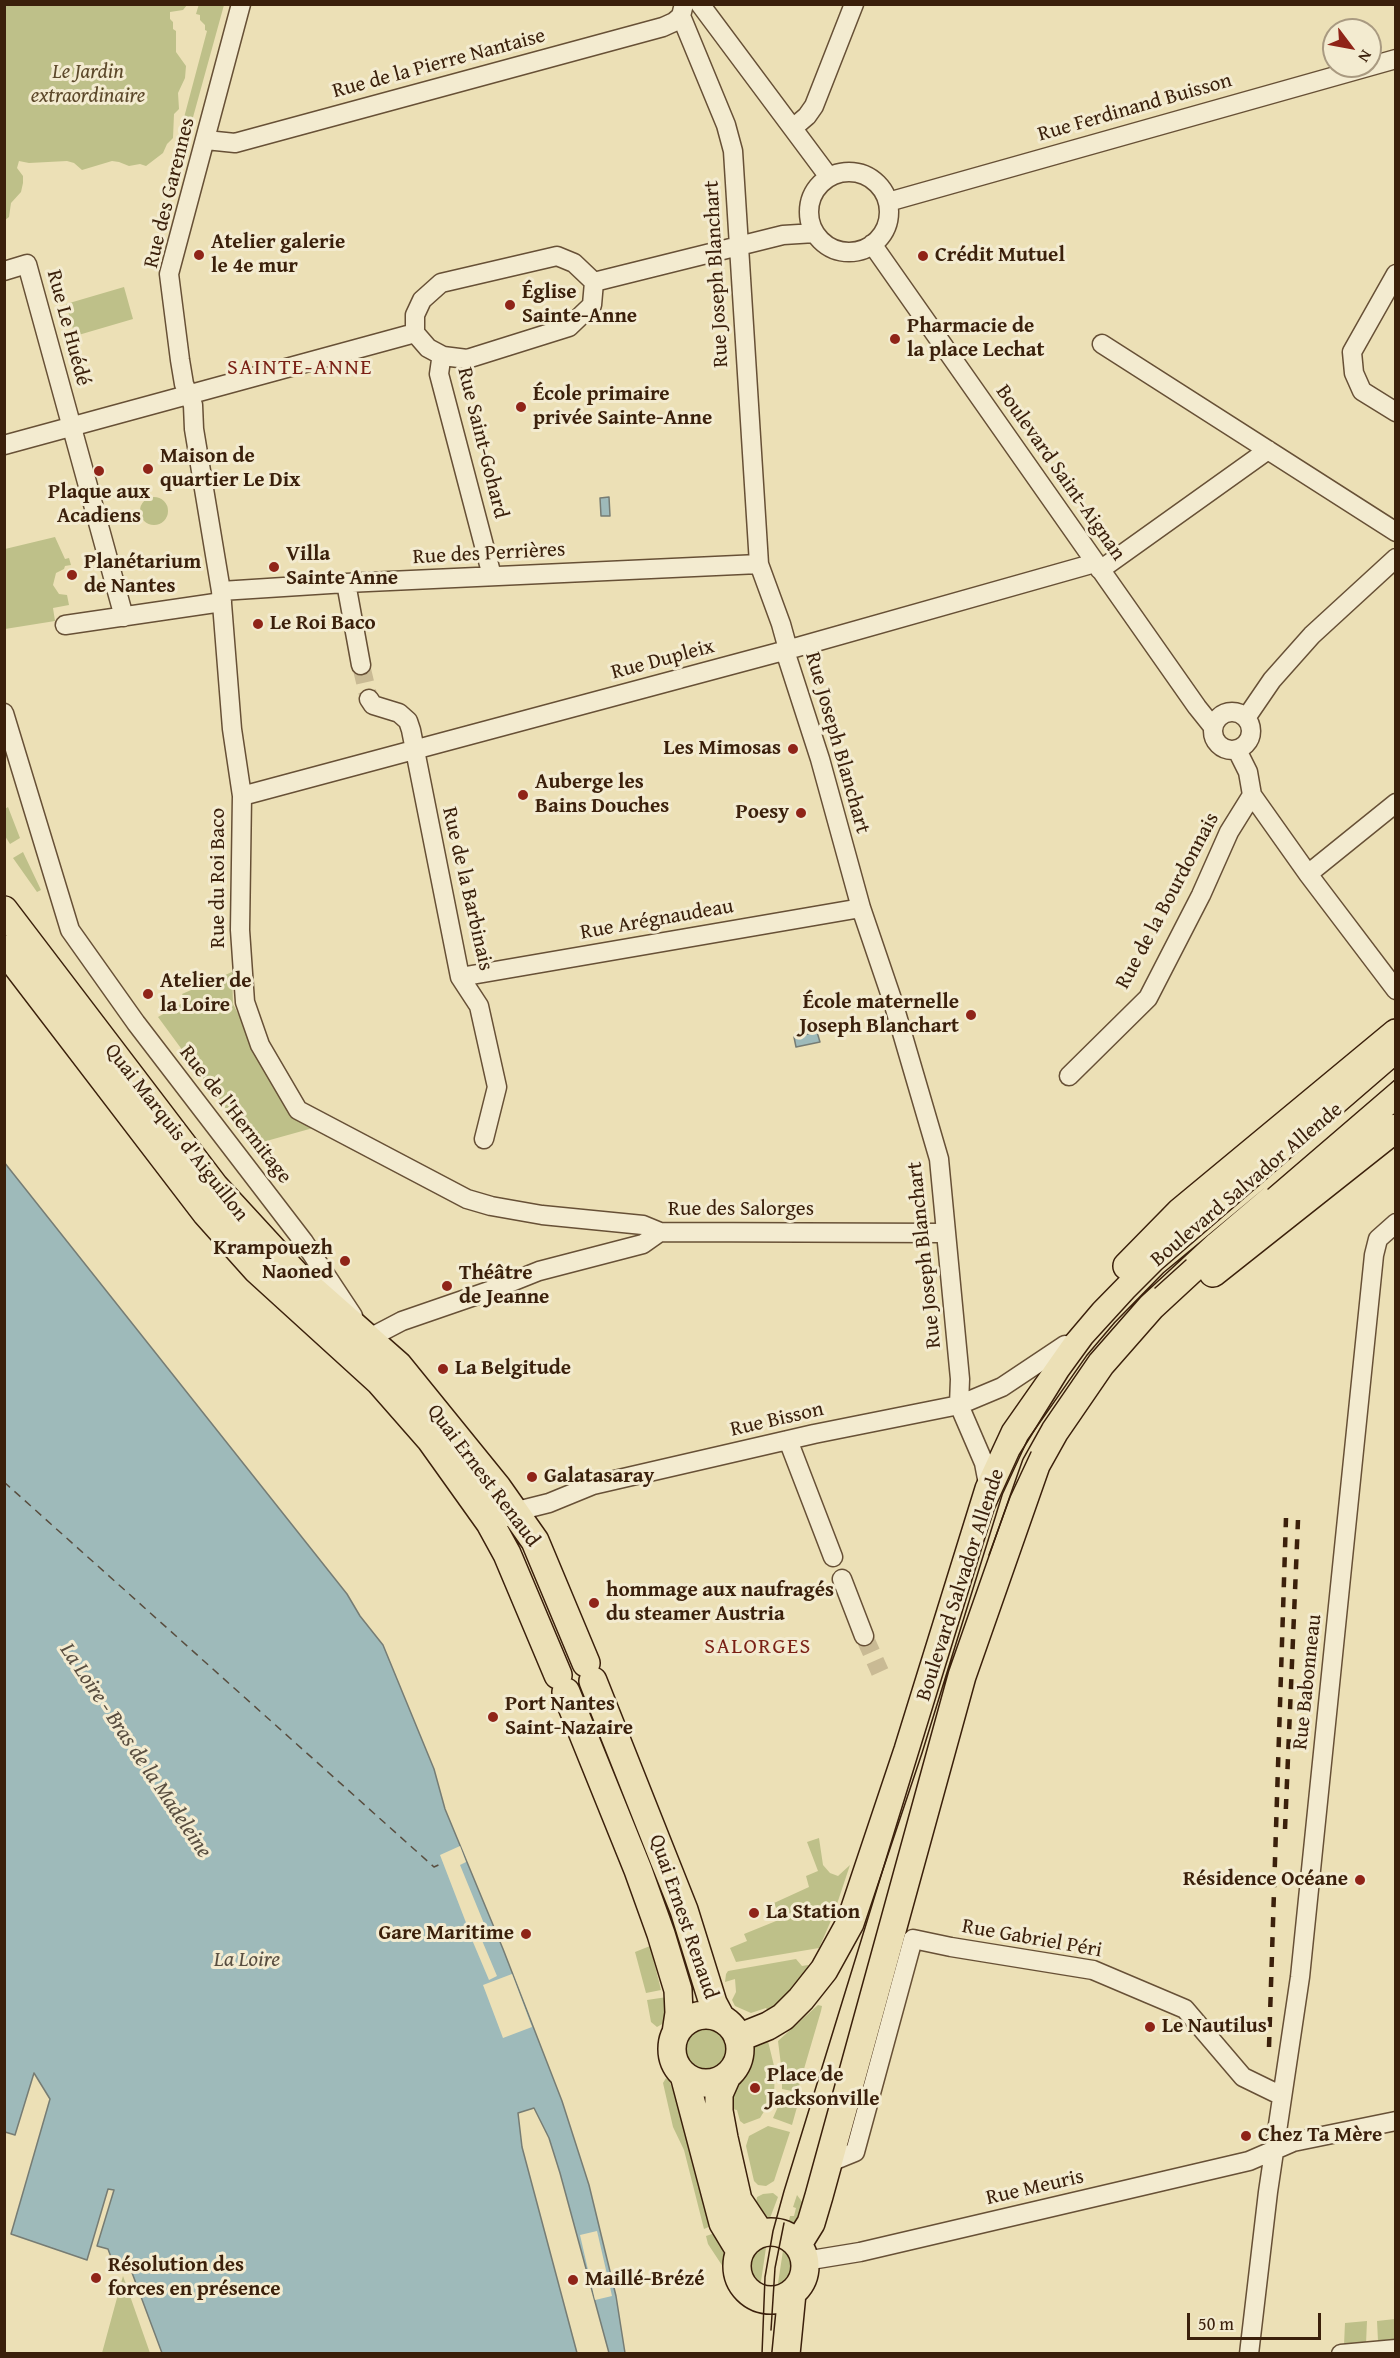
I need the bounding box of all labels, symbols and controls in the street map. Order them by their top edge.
north arrow [1322,18,1382,78]
street label: Rue de la Pierre Nantaise [330,23,548,105]
text: N [1353,46,1379,67]
park label: Le Jardin extraordinaire [31,60,145,110]
street label: Rue Ferdinand Buisson [1035,68,1235,148]
street label: Rue des Garennes [139,115,201,271]
street label: Rue Joseph Blanchart [700,180,734,368]
place label: Atelier galerie le 4e mur [211,230,345,280]
place label: Crédit Mutuel [935,243,1065,269]
marker: Atelier galerie le 4e mur [192,248,206,262]
marker: Crédit Mutuel [916,249,930,263]
street label: Rue Le Huédé [40,267,96,389]
place label: Église Sainte-Anne [522,280,637,330]
marker: Église Sainte-Anne [503,298,517,312]
place label: Pharmacie de la place Lechat [907,314,1044,364]
marker: Pharmacie de la place Lechat [888,332,902,346]
district label: SAINTE-ANNE [227,355,373,381]
street label: Rue Saint-Gohard [451,365,513,521]
street label: Boulevard Saint-Aignan [990,380,1130,566]
place label: École primaire privée Sainte-Anne [533,382,712,432]
marker: École primaire privée Sainte-Anne [514,400,528,414]
place label: Maison de quartier Le Dix [160,444,300,494]
marker: Maison de quartier Le Dix [141,462,155,476]
marker: Plaque aux Acadiens [92,464,106,478]
place label: Plaque aux Acadiens [48,480,150,530]
street label: Rue des Perrières [412,537,566,571]
place label: Villa Sainte Anne [286,542,398,592]
place label: Planétarium de Nantes [84,550,201,600]
marker: Villa Sainte Anne [267,560,281,574]
marker: Planétarium de Nantes [65,568,79,582]
place label: Le Roi Baco [270,611,376,637]
marker: Le Roi Baco [251,617,265,631]
street label: Rue Dupleix [609,634,717,686]
street label: Rue Joseph Blanchart [799,649,875,837]
place label: Les Mimosas [664,736,781,762]
marker: Les Mimosas [786,742,800,756]
place label: Auberge les Bains Douches [535,770,669,820]
marker: Auberge les Bains Douches [516,788,530,802]
place label: Poesy [736,800,789,826]
street label: Rue de la Barbinais [436,805,498,973]
marker: Poesy [794,806,808,820]
street label: Rue du Roi Baco [206,808,232,948]
street label: Rue de la Bourdonnais [1111,808,1225,994]
street label: Rue Arégnaudeau [578,894,736,946]
place label: Atelier de la Loire [160,969,252,1019]
marker: Atelier de la Loire [141,987,155,1001]
place label: École maternelle Joseph Blanchart [799,990,959,1040]
marker: École maternelle Joseph Blanchart [964,1008,978,1022]
street label: Quai Marquis d'Aiguillon [99,1039,253,1227]
street label: Rue de l'Hermitage [173,1041,297,1189]
street label: Boulevard Salvador Allende [1146,1097,1348,1273]
street label: Rue Joseph Blanchart [903,1160,947,1350]
street label: Rue des Salorges [668,1197,814,1223]
place label: Krampouezh Naoned [214,1236,333,1286]
marker: Krampouezh Naoned [338,1254,352,1268]
place label: Théâtre de Jeanne [459,1261,549,1311]
marker: Théâtre de Jeanne [440,1279,454,1293]
place label: La Belgitude [455,1356,571,1382]
marker: La Belgitude [436,1362,450,1376]
street label: Rue Bisson [728,1397,826,1443]
street label: Quai Ernest Renaud [421,1400,545,1552]
place label: Galatasaray [544,1464,654,1490]
street label: Boulevard Salvador Allende [912,1466,1010,1704]
marker: Galatasaray [525,1470,539,1484]
place label: hommage aux naufragés du steamer Austria [606,1578,834,1628]
marker: hommage aux naufragés du steamer Austria [587,1596,601,1610]
street label: Rue Babonneau [1288,1613,1328,1751]
district label: SALORGES [704,1634,812,1660]
water label: La Loire - Bras de la Madeleine [53,1639,217,1863]
place label: Port Nantes Saint-Nazaire [505,1692,633,1742]
marker: Port Nantes Saint-Nazaire [486,1710,500,1724]
street label: Quai Ernest Renaud [643,1832,723,2002]
place label: Résidence Océane [1183,1867,1348,1893]
marker: Résidence Océane [1353,1873,1367,1887]
place label: La Station [766,1900,860,1926]
marker: La Station [747,1906,761,1920]
street label: Rue Gabriel Péri [960,1914,1104,1964]
place label: Gare Maritime [378,1921,514,1947]
marker: Gare Maritime [519,1927,533,1941]
water label: La Loire [214,1947,280,1973]
place label: Le Nautilus [1162,2014,1267,2040]
marker: Le Nautilus [1143,2020,1157,2034]
place label: Place de Jacksonville [767,2063,880,2113]
marker: Place de Jacksonville [748,2081,762,2095]
place label: Chez Ta Mère [1258,2123,1382,2149]
marker: Chez Ta Mère [1239,2129,1253,2143]
street label: Rue Meuris [984,2165,1086,2211]
place label: Résolution des forces en présence [108,2253,281,2303]
place label: Maillé-Brézé [585,2267,705,2293]
marker: Résolution des forces en présence [89,2271,103,2285]
marker: Maillé-Brézé [566,2273,580,2287]
scale bar [1190,2301,1324,2339]
text: 50 m [1198,2310,1234,2337]

